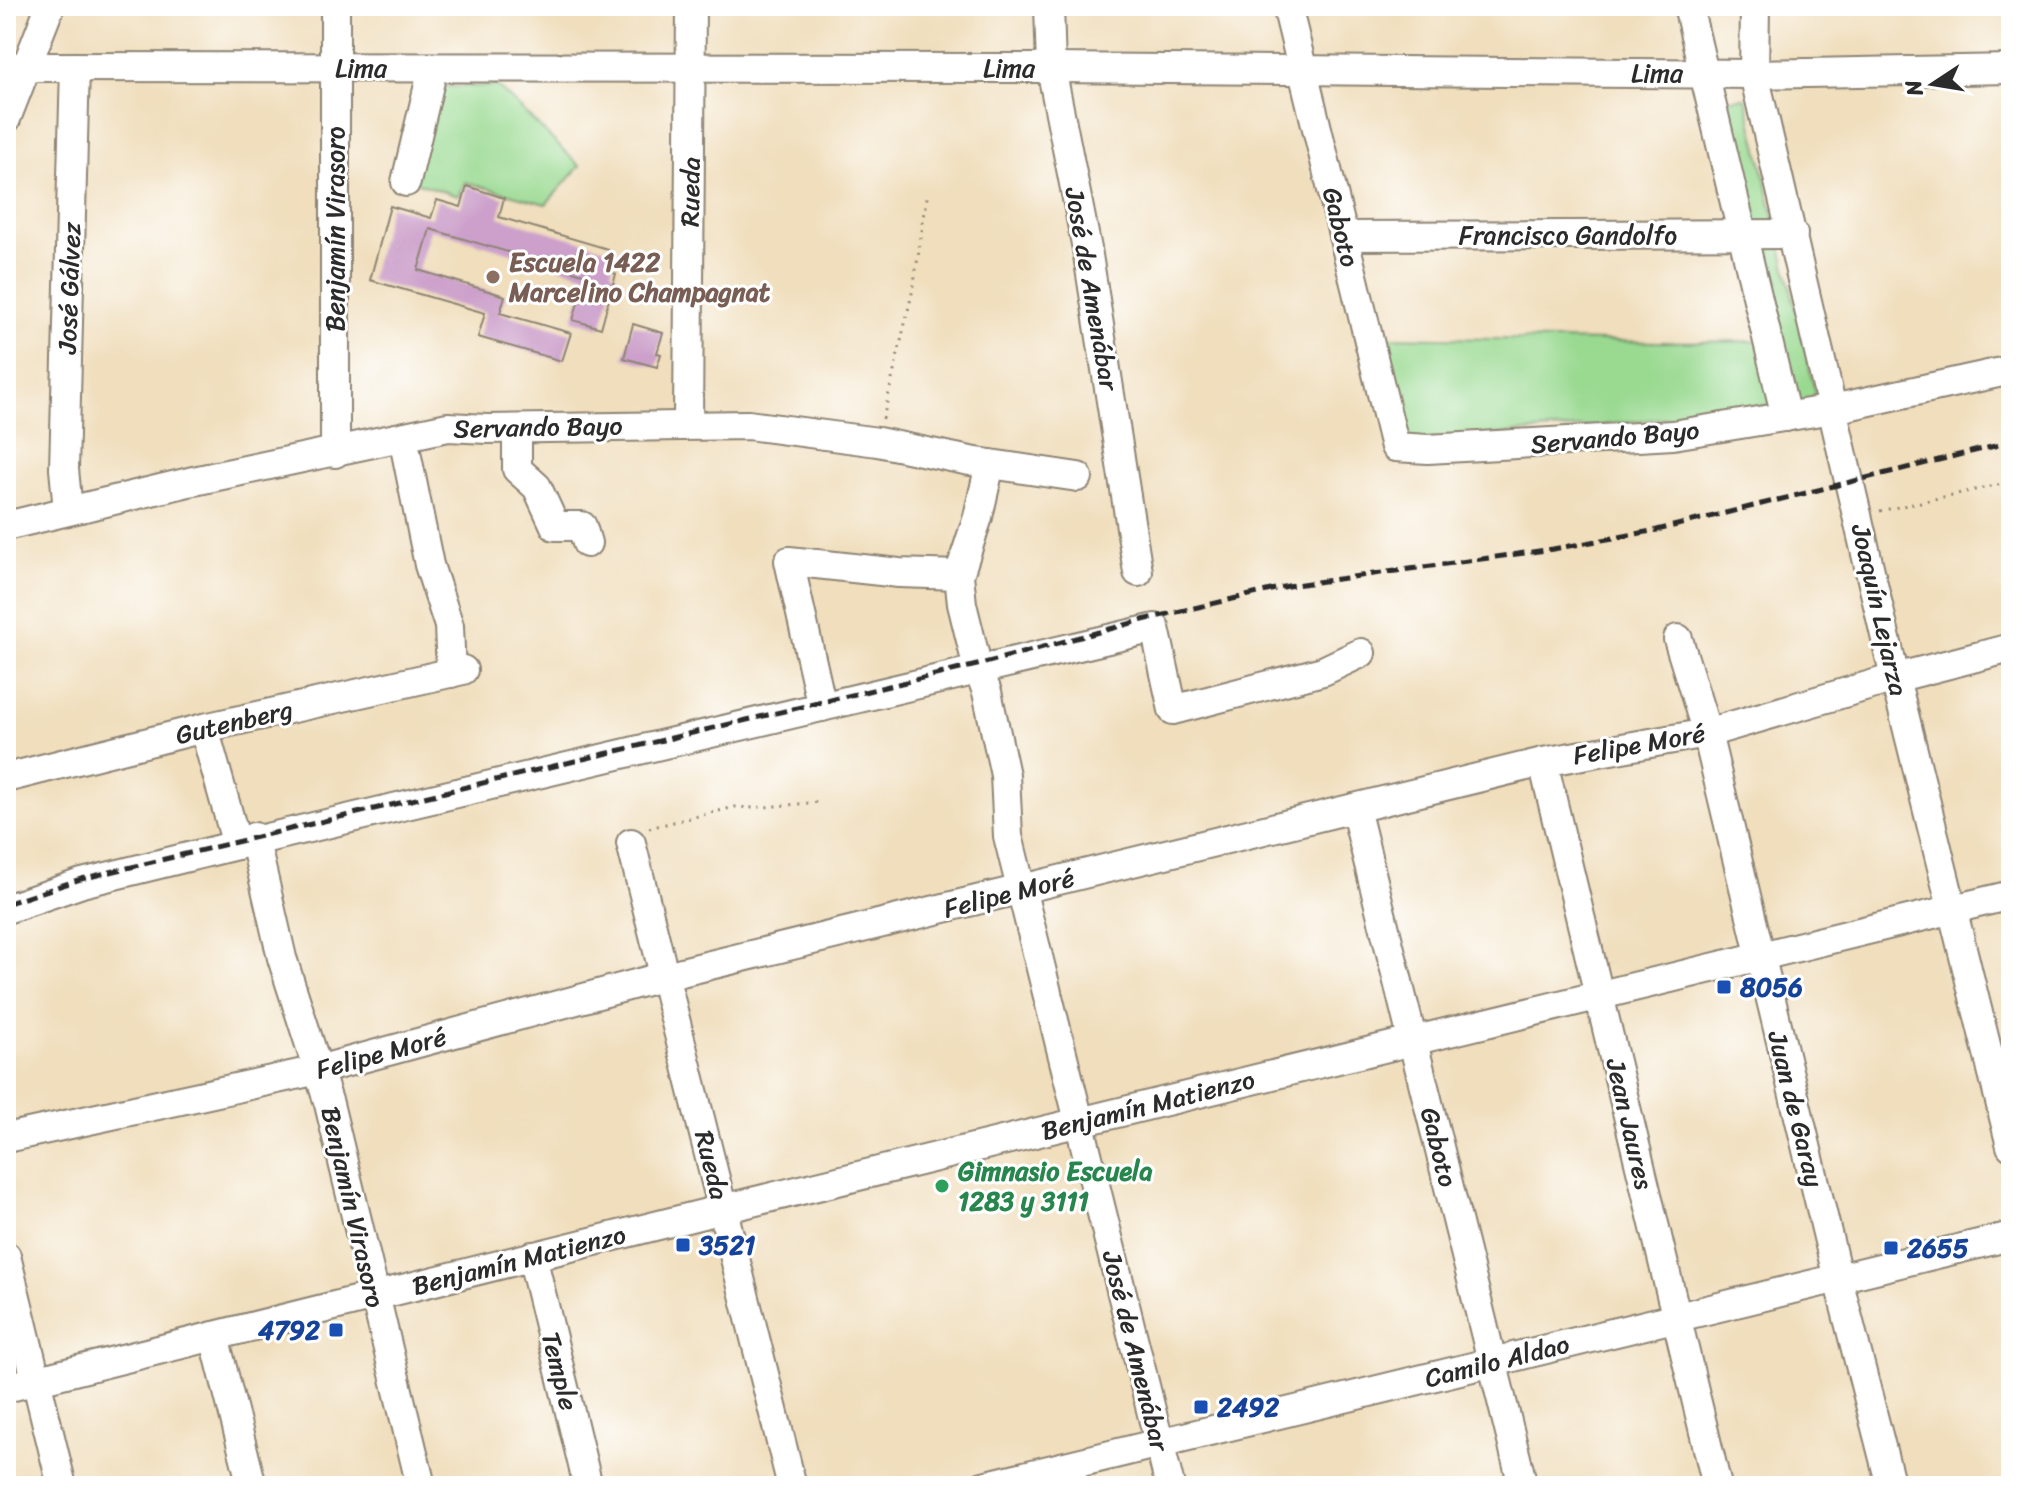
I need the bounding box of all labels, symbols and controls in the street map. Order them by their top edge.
north arrow [1893,44,1973,124]
street label: Lima [335,45,388,91]
street label: Lima [983,45,1036,91]
street label: Lima [1631,50,1684,96]
text: N [1893,76,1935,101]
street label: Benjamín Virasoro [312,126,358,332]
street label: Rueda [666,157,714,227]
street label: Gaboto [1309,182,1373,272]
street label: José de Amenábar [1051,183,1133,396]
street label: Francisco Gandolfo [1459,212,1677,258]
street label: José Gálvez [44,221,94,356]
place label: Escuela 1422 Marcelino Champagnat [508,239,771,315]
marker: Escuela 1422 Marcelino Champagnat [484,268,502,286]
street label: Servando Bayo [453,403,623,451]
street label: Servando Bayo [1529,407,1701,467]
street label: Joaquín Lejarza [1838,519,1922,700]
street label: Gutenberg [171,686,297,758]
street label: Felipe Moré [1569,710,1709,778]
street label: Felipe Moré [939,855,1079,931]
place label: 8056 [1739,964,1803,1010]
marker: 8056 [1715,978,1733,996]
street label: Felipe Moré [311,1013,451,1093]
street label: Juan de Garay [1754,1025,1838,1192]
street label: Jean Jaures [1592,1053,1667,1194]
street label: Benjamín Matienzo [1036,1056,1260,1154]
street label: Benjamín Virasoro [307,1102,399,1312]
street label: Gaboto [1407,1102,1471,1192]
street label: Rueda [681,1126,743,1204]
place label: Gimnasio Escuela 1283 y 3111 [958,1148,1153,1224]
marker: Gimnasio Escuela 1283 y 3111 [933,1177,951,1195]
street label: Benjamín Matienzo [407,1211,631,1309]
place label: 3521 [698,1222,755,1268]
place label: 2655 [1906,1225,1969,1271]
marker: 3521 [674,1236,692,1254]
marker: 2655 [1882,1239,1900,1257]
street label: José de Amenábar [1089,1245,1184,1458]
place label: 4792 [258,1307,320,1353]
marker: 4792 [327,1321,345,1339]
street label: Camilo Aldao [1420,1321,1574,1401]
street label: Temple [528,1327,592,1415]
place label: 2492 [1216,1384,1279,1430]
marker: 2492 [1192,1398,1210,1416]

